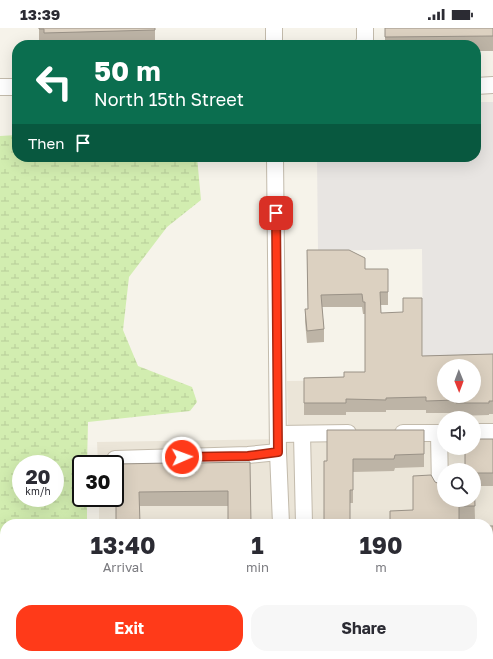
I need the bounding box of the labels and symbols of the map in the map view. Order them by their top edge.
pin [259,196,293,230]
north arrow [437,359,481,403]
position arrow [161,436,203,478]
speed limit sign: 30 [72,455,124,507]

